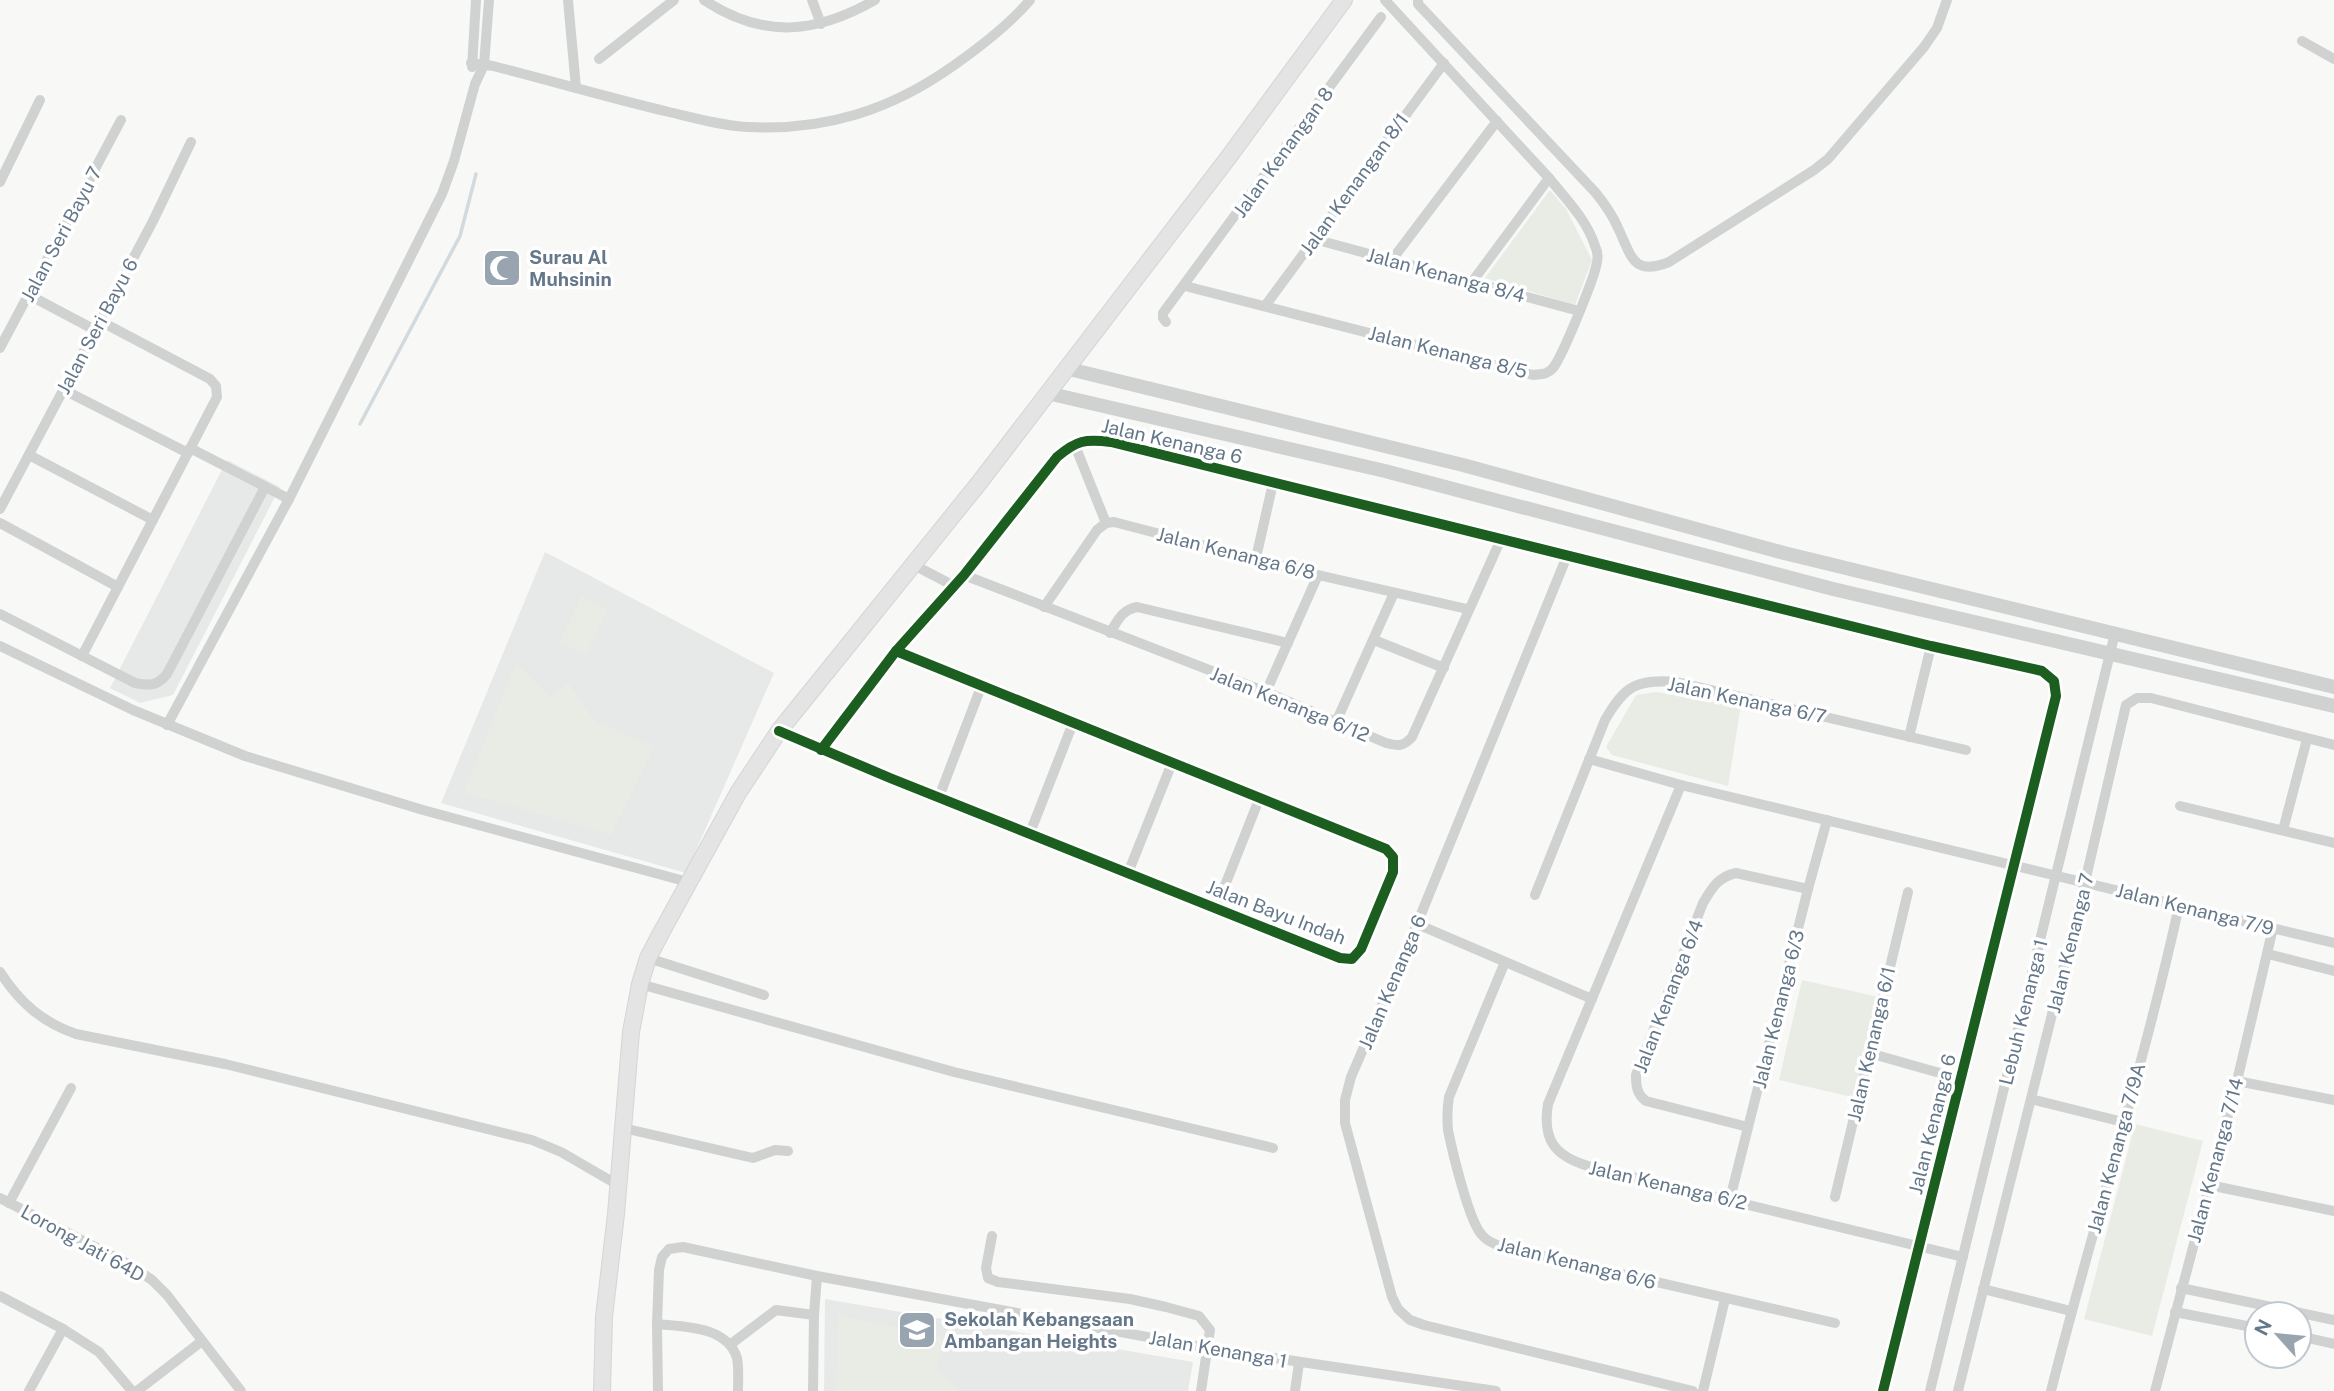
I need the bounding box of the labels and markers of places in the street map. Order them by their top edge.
place label: Surau Al Muhsinin [529,246,612,290]
mosque icon: Surau Al Muhsinin [481,247,523,289]
place label: Sekolah Kebangsaan Ambangan Heights [944,1308,1134,1352]
school or university icon: Sekolah Kebangsaan Ambangan Heights [896,1309,938,1351]

